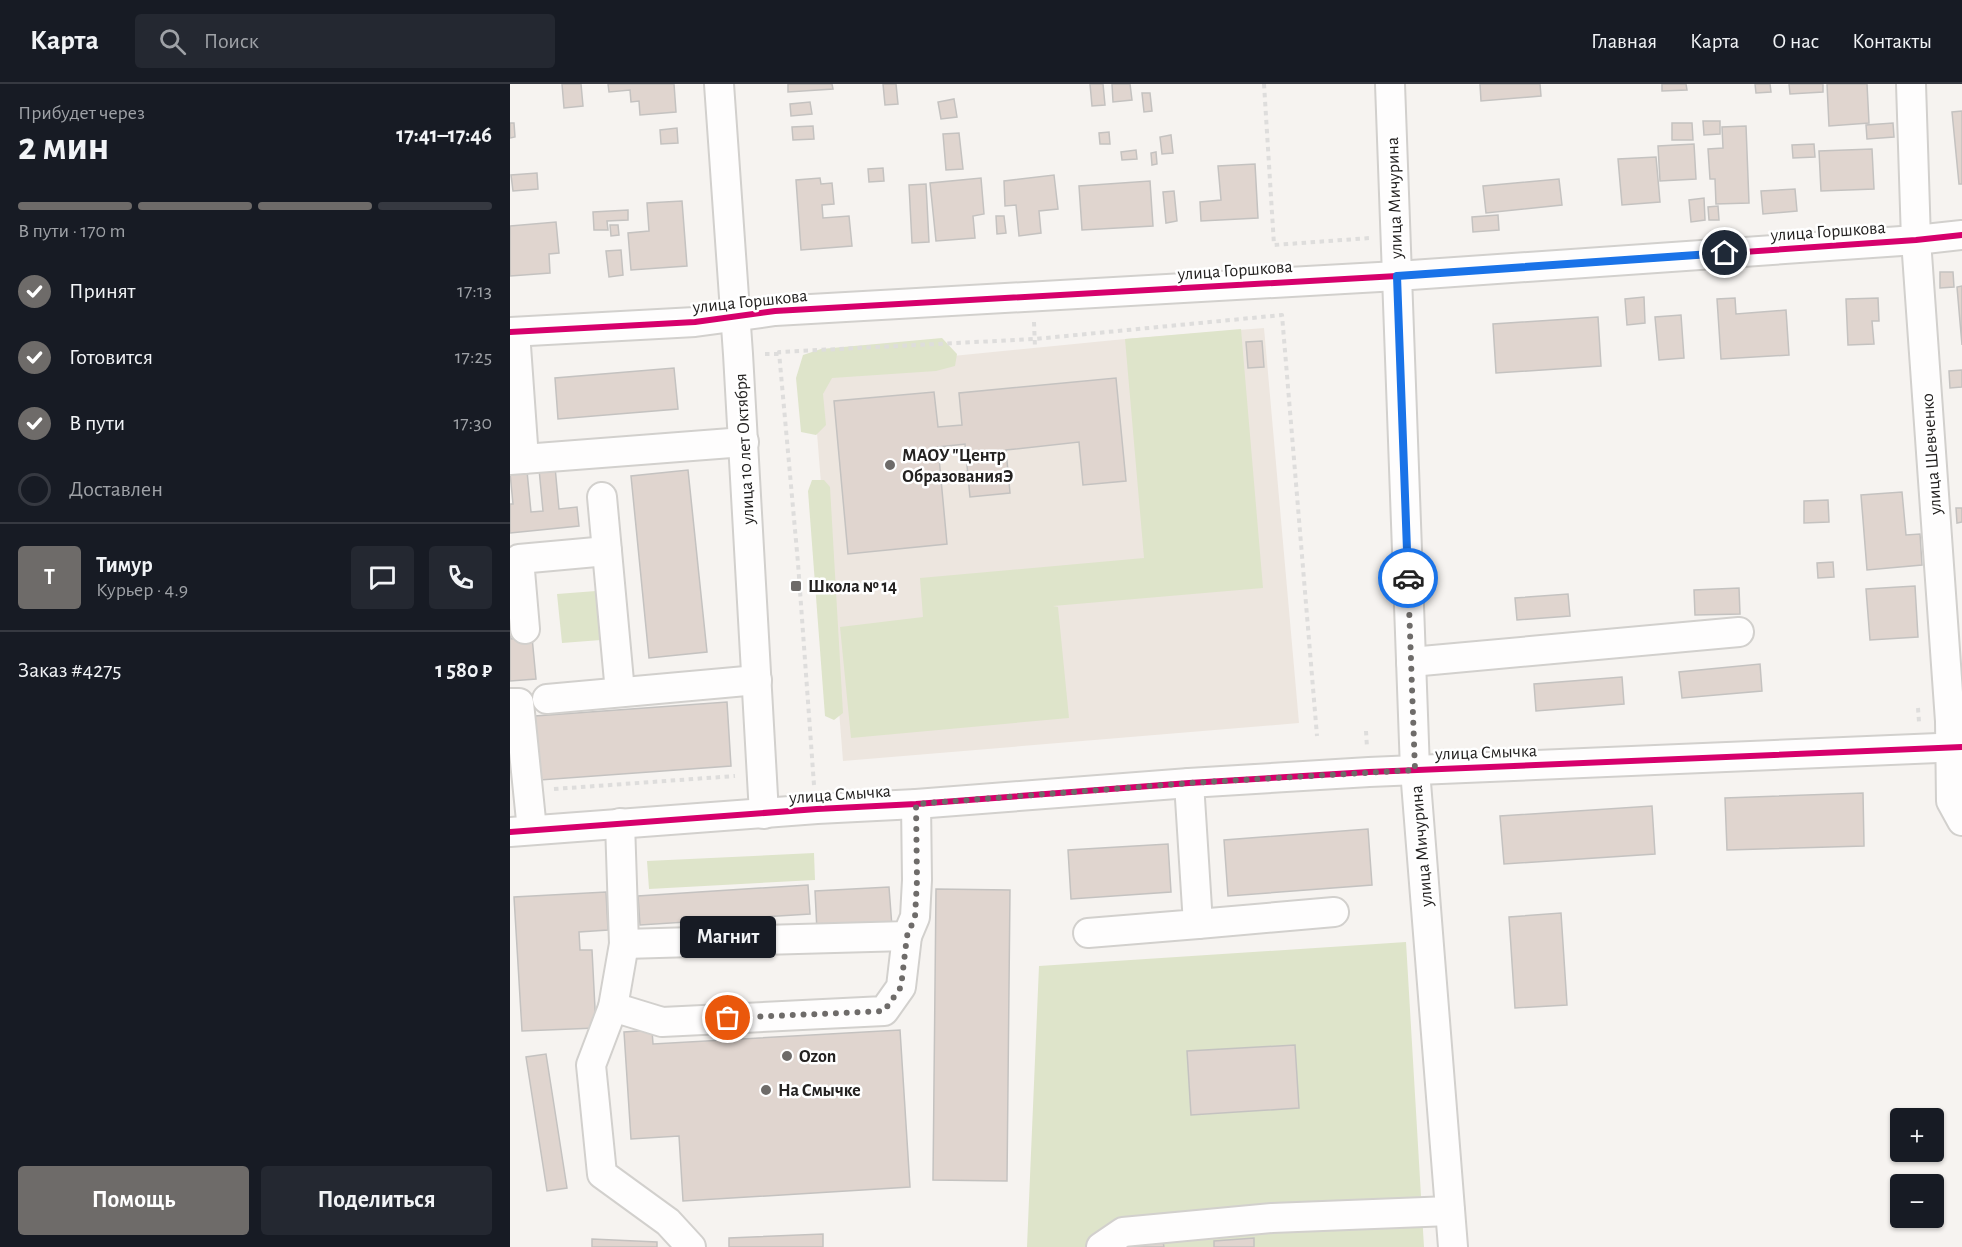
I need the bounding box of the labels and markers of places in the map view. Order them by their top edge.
pin [1699,227,1750,278]
place label: МАОУ "Центр ОбразованияЭ [902,447,1013,486]
marker: МАОУ "Центр ОбразованияЭ [883,458,897,472]
place label: Школа № 14 [808,578,897,596]
marker: Школа № 14 [789,579,803,593]
callout: Магнит [680,916,776,958]
pin [702,992,753,1043]
place label: Ozon [799,1048,836,1066]
marker: Ozon [780,1049,794,1063]
place label: На Смычке [778,1082,861,1100]
marker: На Смычке [759,1083,773,1097]

